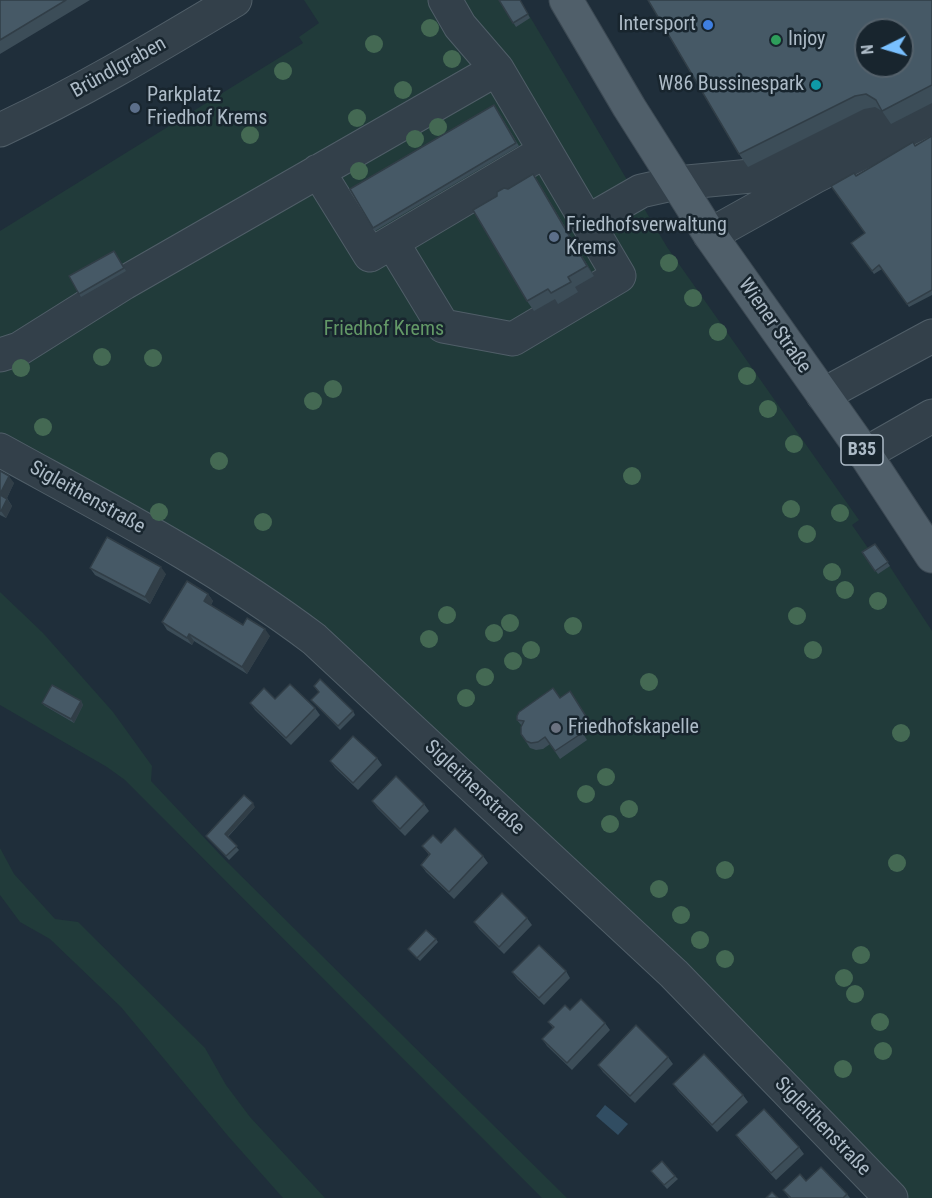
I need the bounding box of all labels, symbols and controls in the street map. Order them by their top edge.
place label: Intersport [618,13,696,37]
marker: Intersport [701,18,715,32]
north arrow [854,18,914,78]
place label: Injoy [788,28,825,52]
street label: Bründlgraben [67,32,171,104]
marker: Injoy [769,33,783,47]
text: N [858,44,877,55]
place label: W86 Bussinespark [658,73,804,97]
marker: W86 Bussinespark [809,78,823,92]
place label: Parkplatz Friedhof Krems [147,84,267,131]
marker: Parkplatz Friedhof Krems [128,101,142,115]
place label: Friedhofsverwaltung Krems [566,214,727,261]
marker: Friedhofsverwaltung Krems [547,230,561,244]
street label: Wiener Straße [733,274,815,378]
park label: Friedhof Krems [324,318,444,342]
road number: B35 [841,435,883,465]
street label: Sigleithenstraße [25,456,149,540]
place label: Friedhofskapelle [568,716,699,740]
marker: Friedhofskapelle [549,721,563,735]
street label: Sigleithenstraße [419,736,529,840]
street label: Sigleithenstraße [769,1073,875,1181]

